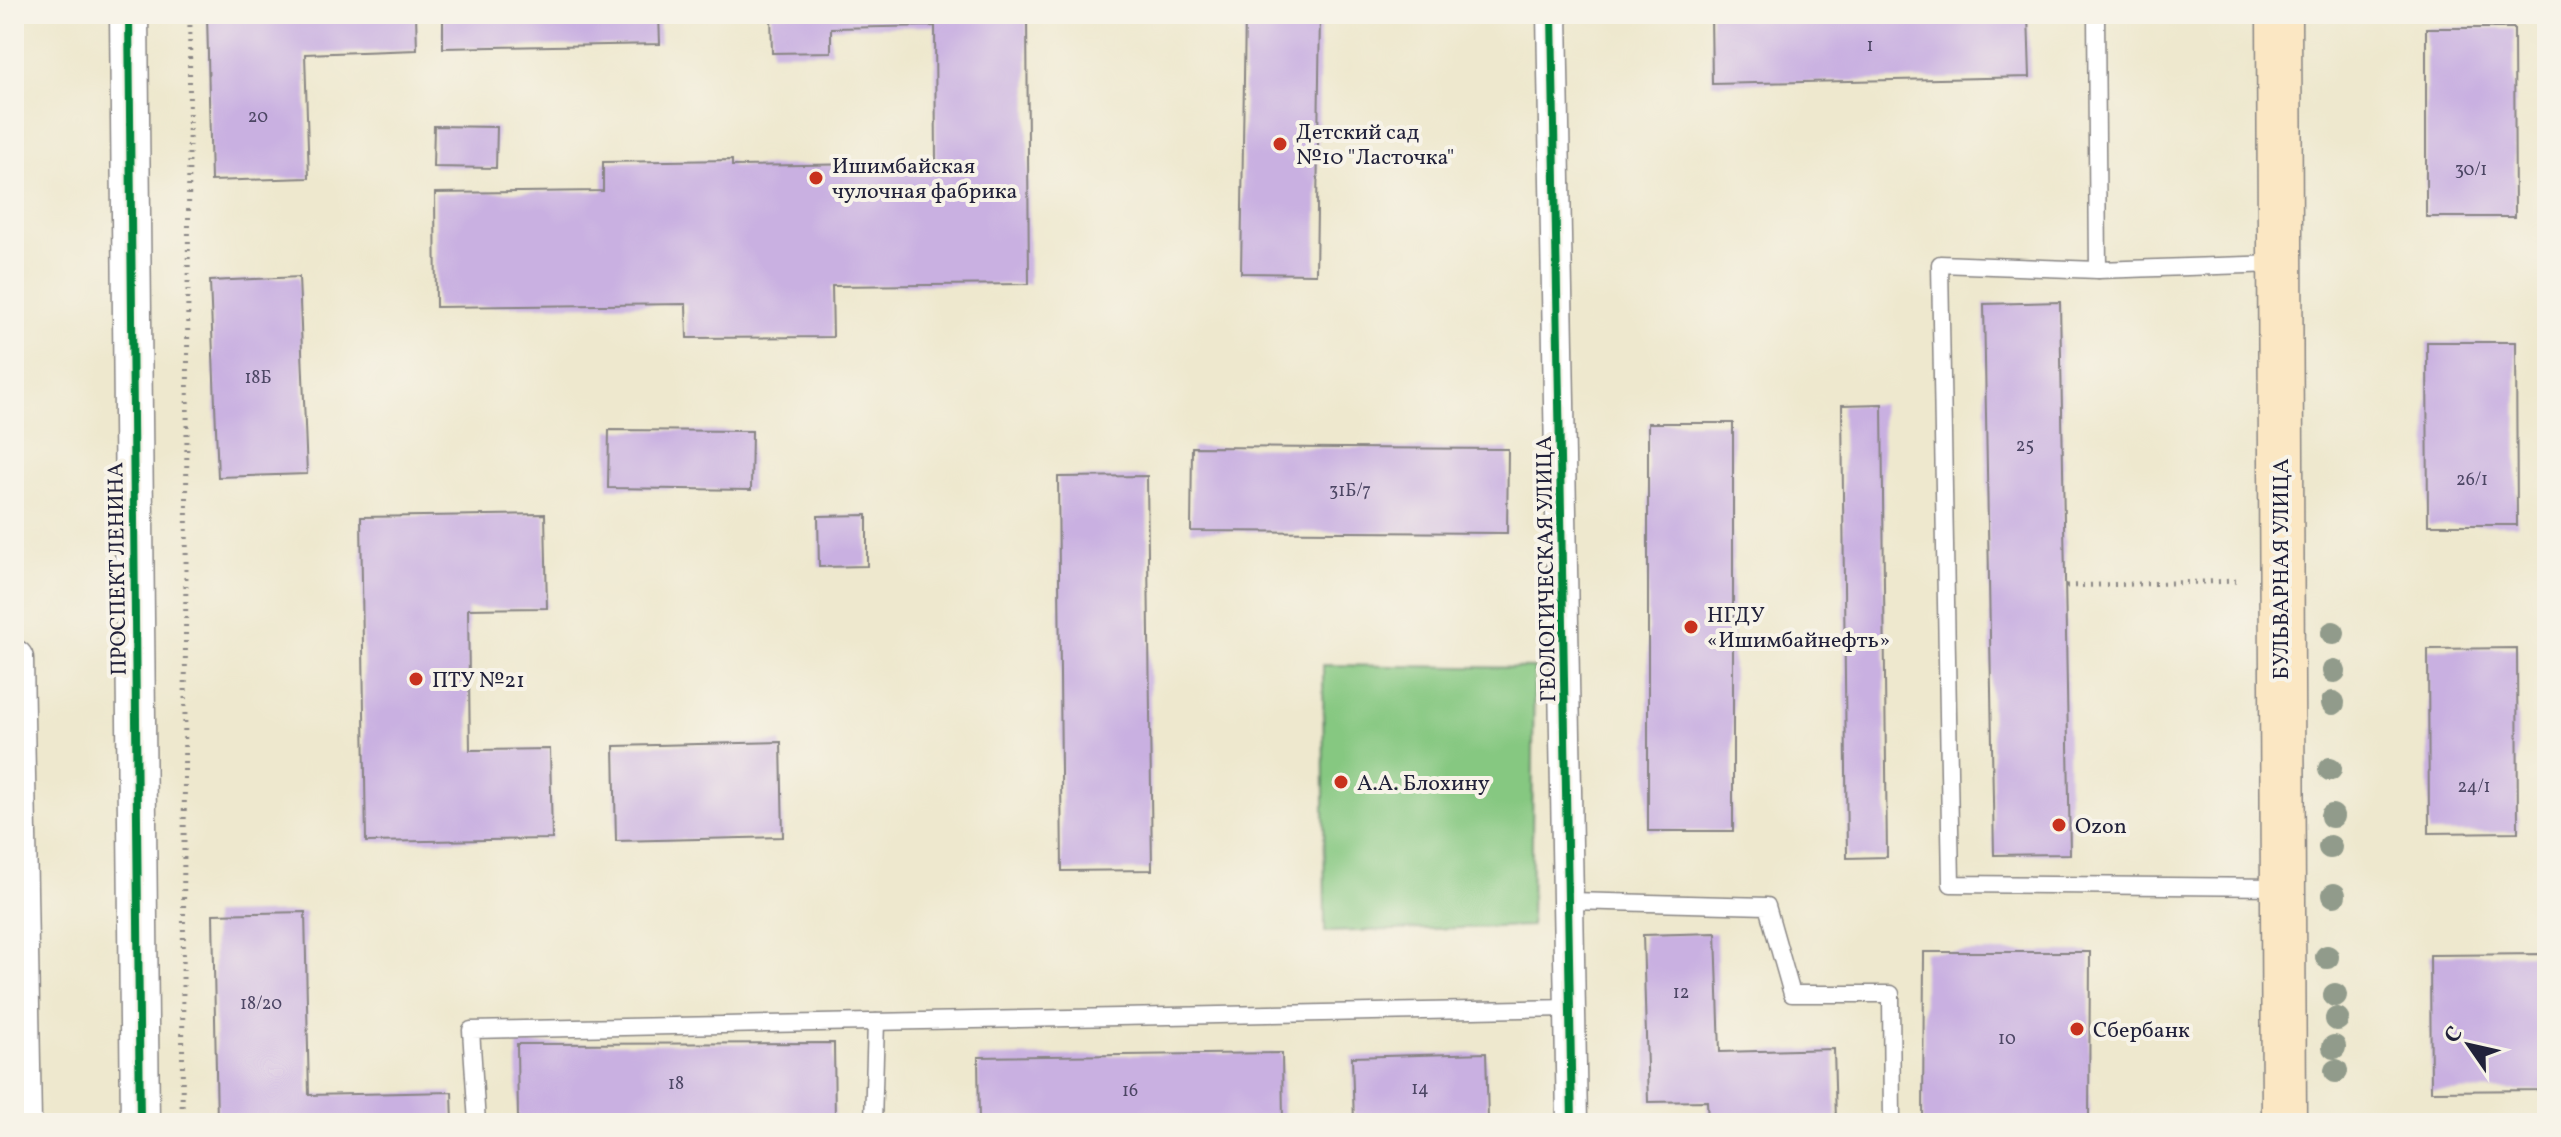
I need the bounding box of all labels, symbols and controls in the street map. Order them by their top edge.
house number: 1 [1867,34,1873,59]
house number: 20 [248,105,268,130]
place label: Детский сад №10 "Ласточка" [1296,118,1454,174]
marker: Детский сад №10 "Ласточка" [1271,135,1289,153]
place label: Ишимбайская чулочная фабрика [832,152,1018,208]
house number: 30/1 [2455,158,2487,183]
marker: Ишимбайская чулочная фабрика [807,169,825,187]
house number: 18Б [244,366,272,391]
house number: 25 [2016,434,2034,459]
street label: ГЕОЛОГИЧЕСКАЯ УЛИЦА [1530,435,1565,703]
street label: БУЛЬВАРНАЯ УЛИЦА [2267,458,2298,680]
street label: ПРОСПЕКТ ЛЕНИНА [101,462,136,676]
house number: 26/1 [2456,468,2488,493]
house number: 31Б/7 [1329,479,1371,504]
place label: НГДУ «Ишимбайнефть» [1707,601,1890,657]
marker: НГДУ «Ишимбайнефть» [1682,618,1700,636]
place label: ПТУ №21 [432,666,525,697]
marker: ПТУ №21 [407,670,425,688]
place label: А.А. Блохину [1357,769,1490,800]
marker: А.А. Блохину [1332,773,1350,791]
house number: 24/1 [2458,775,2490,800]
place label: Ozon [2075,812,2127,843]
marker: Ozon [2050,816,2068,834]
house number: 12 [1673,981,1689,1006]
house number: 18/20 [240,992,282,1017]
north arrow [2429,1005,2509,1085]
place label: Сбербанк [2093,1016,2190,1047]
marker: Сбербанк [2068,1020,2086,1038]
text: С [2438,1021,2471,1050]
house number: 10 [1998,1027,2016,1052]
house number: 18 [668,1072,684,1097]
house number: 14 [1411,1077,1429,1102]
house number: 16 [1122,1079,1138,1104]

